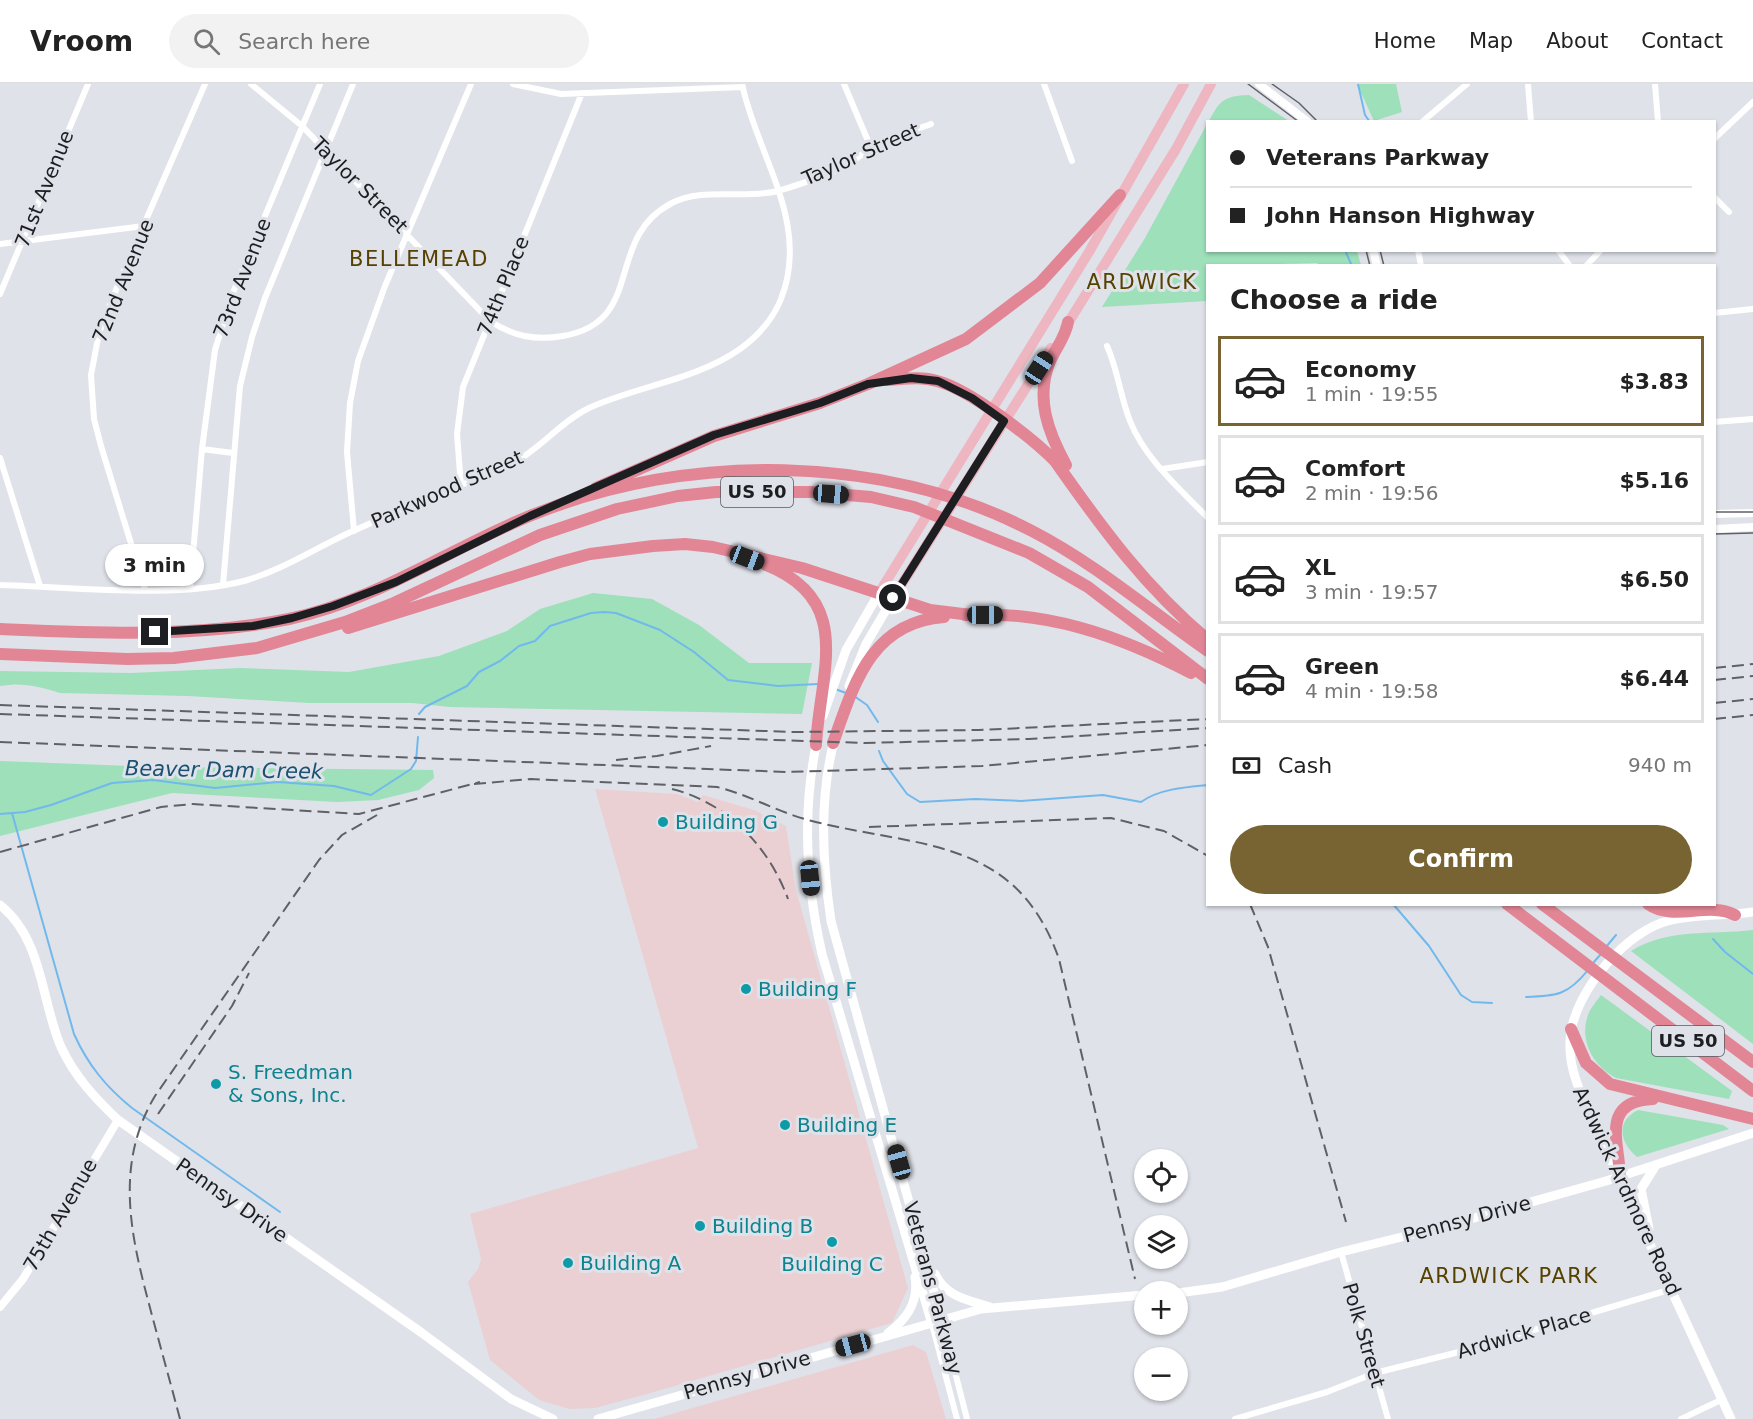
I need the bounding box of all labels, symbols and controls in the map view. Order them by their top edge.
search box [169,14,589,68]
text: Vroom [30,25,133,58]
icon: search [190,25,223,58]
text: Search here [238,29,370,54]
text: Home [1374,29,1436,53]
text: Map [1469,29,1513,53]
text: About [1546,29,1608,53]
text: Contact [1641,29,1723,53]
street label: Taylor Street [798,117,924,191]
street label: 71st Avenue [10,127,78,251]
street label: Taylor Street [306,131,413,238]
text: Veterans Parkway [1266,145,1489,170]
text: John Hanson Highway [1266,203,1535,228]
street label: 73rd Avenue [208,215,276,341]
street label: 72nd Avenue [87,216,159,346]
street label: 74th Place [472,233,534,339]
district label: BELLEMEAD [349,247,489,271]
district label: ARDWICK [1086,270,1198,294]
text: Choose a ride [1230,284,1438,315]
car [1022,348,1056,388]
icon: car [1233,354,1287,408]
text: Economy [1305,357,1416,382]
text: $3.83 [1619,369,1689,394]
text: 1 min · 19:55 [1305,382,1439,406]
street label: Parkwood Street [367,445,527,533]
icon: car [1233,453,1287,507]
text: Comfort [1305,456,1405,481]
text: $5.16 [1619,468,1689,493]
road number: US 50 [721,477,793,507]
text: 2 min · 19:56 [1305,481,1439,505]
car [812,484,850,504]
car [727,543,767,573]
callout: 3 min [106,545,204,587]
icon: car [1233,552,1287,606]
text: 3 min [123,553,186,577]
text: XL [1305,555,1336,580]
text: $6.50 [1619,567,1689,592]
text: 3 min · 19:57 [1305,580,1439,604]
route start [879,584,906,611]
car [967,606,1003,624]
route end [141,618,168,645]
icon: car [1233,651,1287,705]
text: Green [1305,654,1379,679]
text: $6.44 [1619,666,1689,691]
text: 4 min · 19:58 [1305,679,1439,703]
icon: cash [1230,749,1263,782]
text: Cash [1278,753,1332,778]
text: 940 m [1628,753,1692,777]
water label: Beaver Dam Creek [125,756,324,784]
place label: Building G [675,810,778,834]
marker: Building G [656,815,670,829]
button: Confirm [1230,825,1692,894]
car [799,859,821,897]
place label: Building F [758,977,857,1001]
marker: Building F [739,982,753,996]
road number: US 50 [1652,1026,1724,1056]
place label: S. Freedman & Sons, Inc. [228,1060,353,1107]
marker: S. Freedman & Sons, Inc. [209,1077,223,1091]
street label: Ardwick Ardmore Road [1568,1083,1686,1299]
place label: Building E [797,1113,897,1137]
marker: Building E [778,1118,792,1132]
car [885,1142,913,1182]
map controls [1134,1149,1188,1401]
button: locate [1134,1149,1188,1203]
street label: Pennsy Drive [171,1153,293,1247]
street label: 75th Avenue [18,1154,102,1276]
street label: Pennsy Drive [1401,1190,1533,1248]
street label: Veterans Parkway [898,1199,968,1377]
place label: Building B [712,1214,813,1238]
button: layers [1134,1215,1188,1269]
marker: Building B [693,1219,707,1233]
marker: Building C [825,1235,839,1249]
place label: Building A [580,1251,681,1275]
place label: Building C [781,1252,883,1276]
marker: Building A [561,1256,575,1270]
district label: ARDWICK PARK [1419,1264,1599,1288]
street label: Polk Street [1338,1280,1390,1390]
button: + [1134,1281,1188,1335]
street label: Ardwick Place [1454,1302,1594,1364]
car [833,1332,873,1358]
street label: Pennsy Drive [681,1345,813,1405]
button: − [1134,1347,1188,1401]

